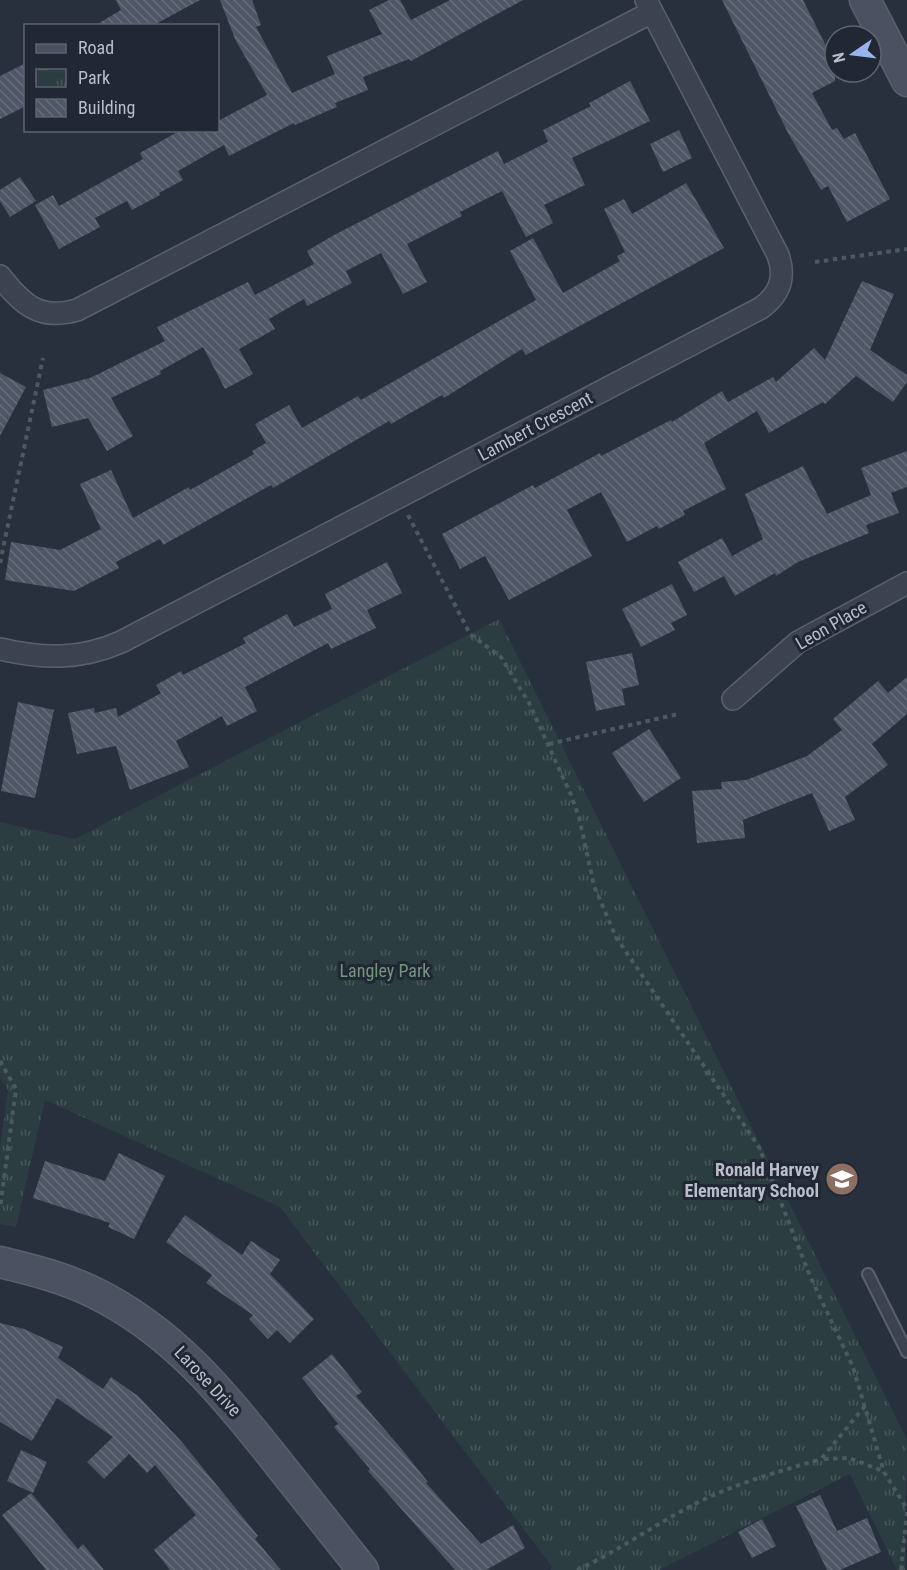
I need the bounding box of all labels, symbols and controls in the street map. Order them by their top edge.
legend [24,24,219,132]
north arrow [823,24,883,84]
text: Road [78,37,114,58]
text: N [829,50,849,65]
text: Park [78,67,110,88]
text: Building [78,97,135,118]
street label: Lambert Crescent [474,387,596,465]
street label: Leon Place [792,596,870,654]
park label: Langley Park [340,960,430,981]
place label: Ronald Harvey Elementary School [685,1159,819,1201]
school or university icon: Ronald Harvey Elementary School [824,1161,860,1197]
street label: Larose Drive [170,1342,246,1420]

